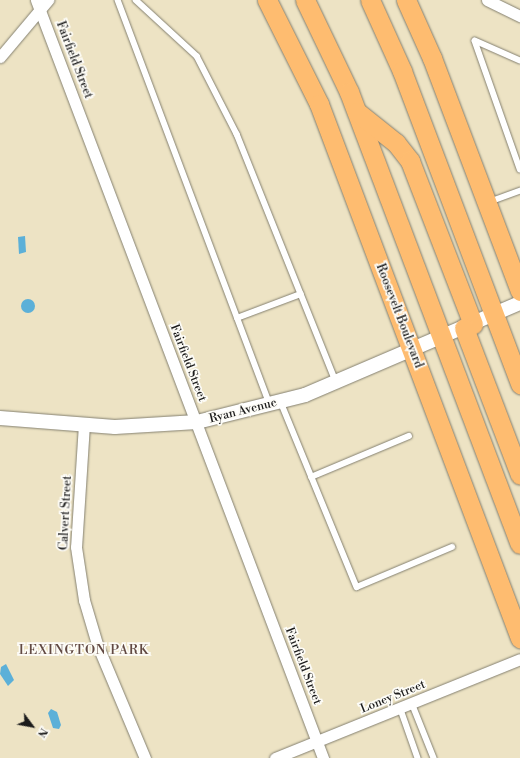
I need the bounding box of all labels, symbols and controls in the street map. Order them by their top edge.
street label: Fairfield Street [53,19,95,101]
street label: Roosevelt Boulevard [372,262,426,370]
street label: Fairfield Street [167,322,209,404]
street label: Ryan Avenue [208,396,278,426]
street label: Calvert Street [57,475,75,551]
street label: Fairfield Street [282,625,324,707]
district label: LEXINGTON PARK [19,642,149,658]
street label: Loney Street [358,677,428,717]
north arrow [12,706,52,746]
text: N [34,725,50,740]

